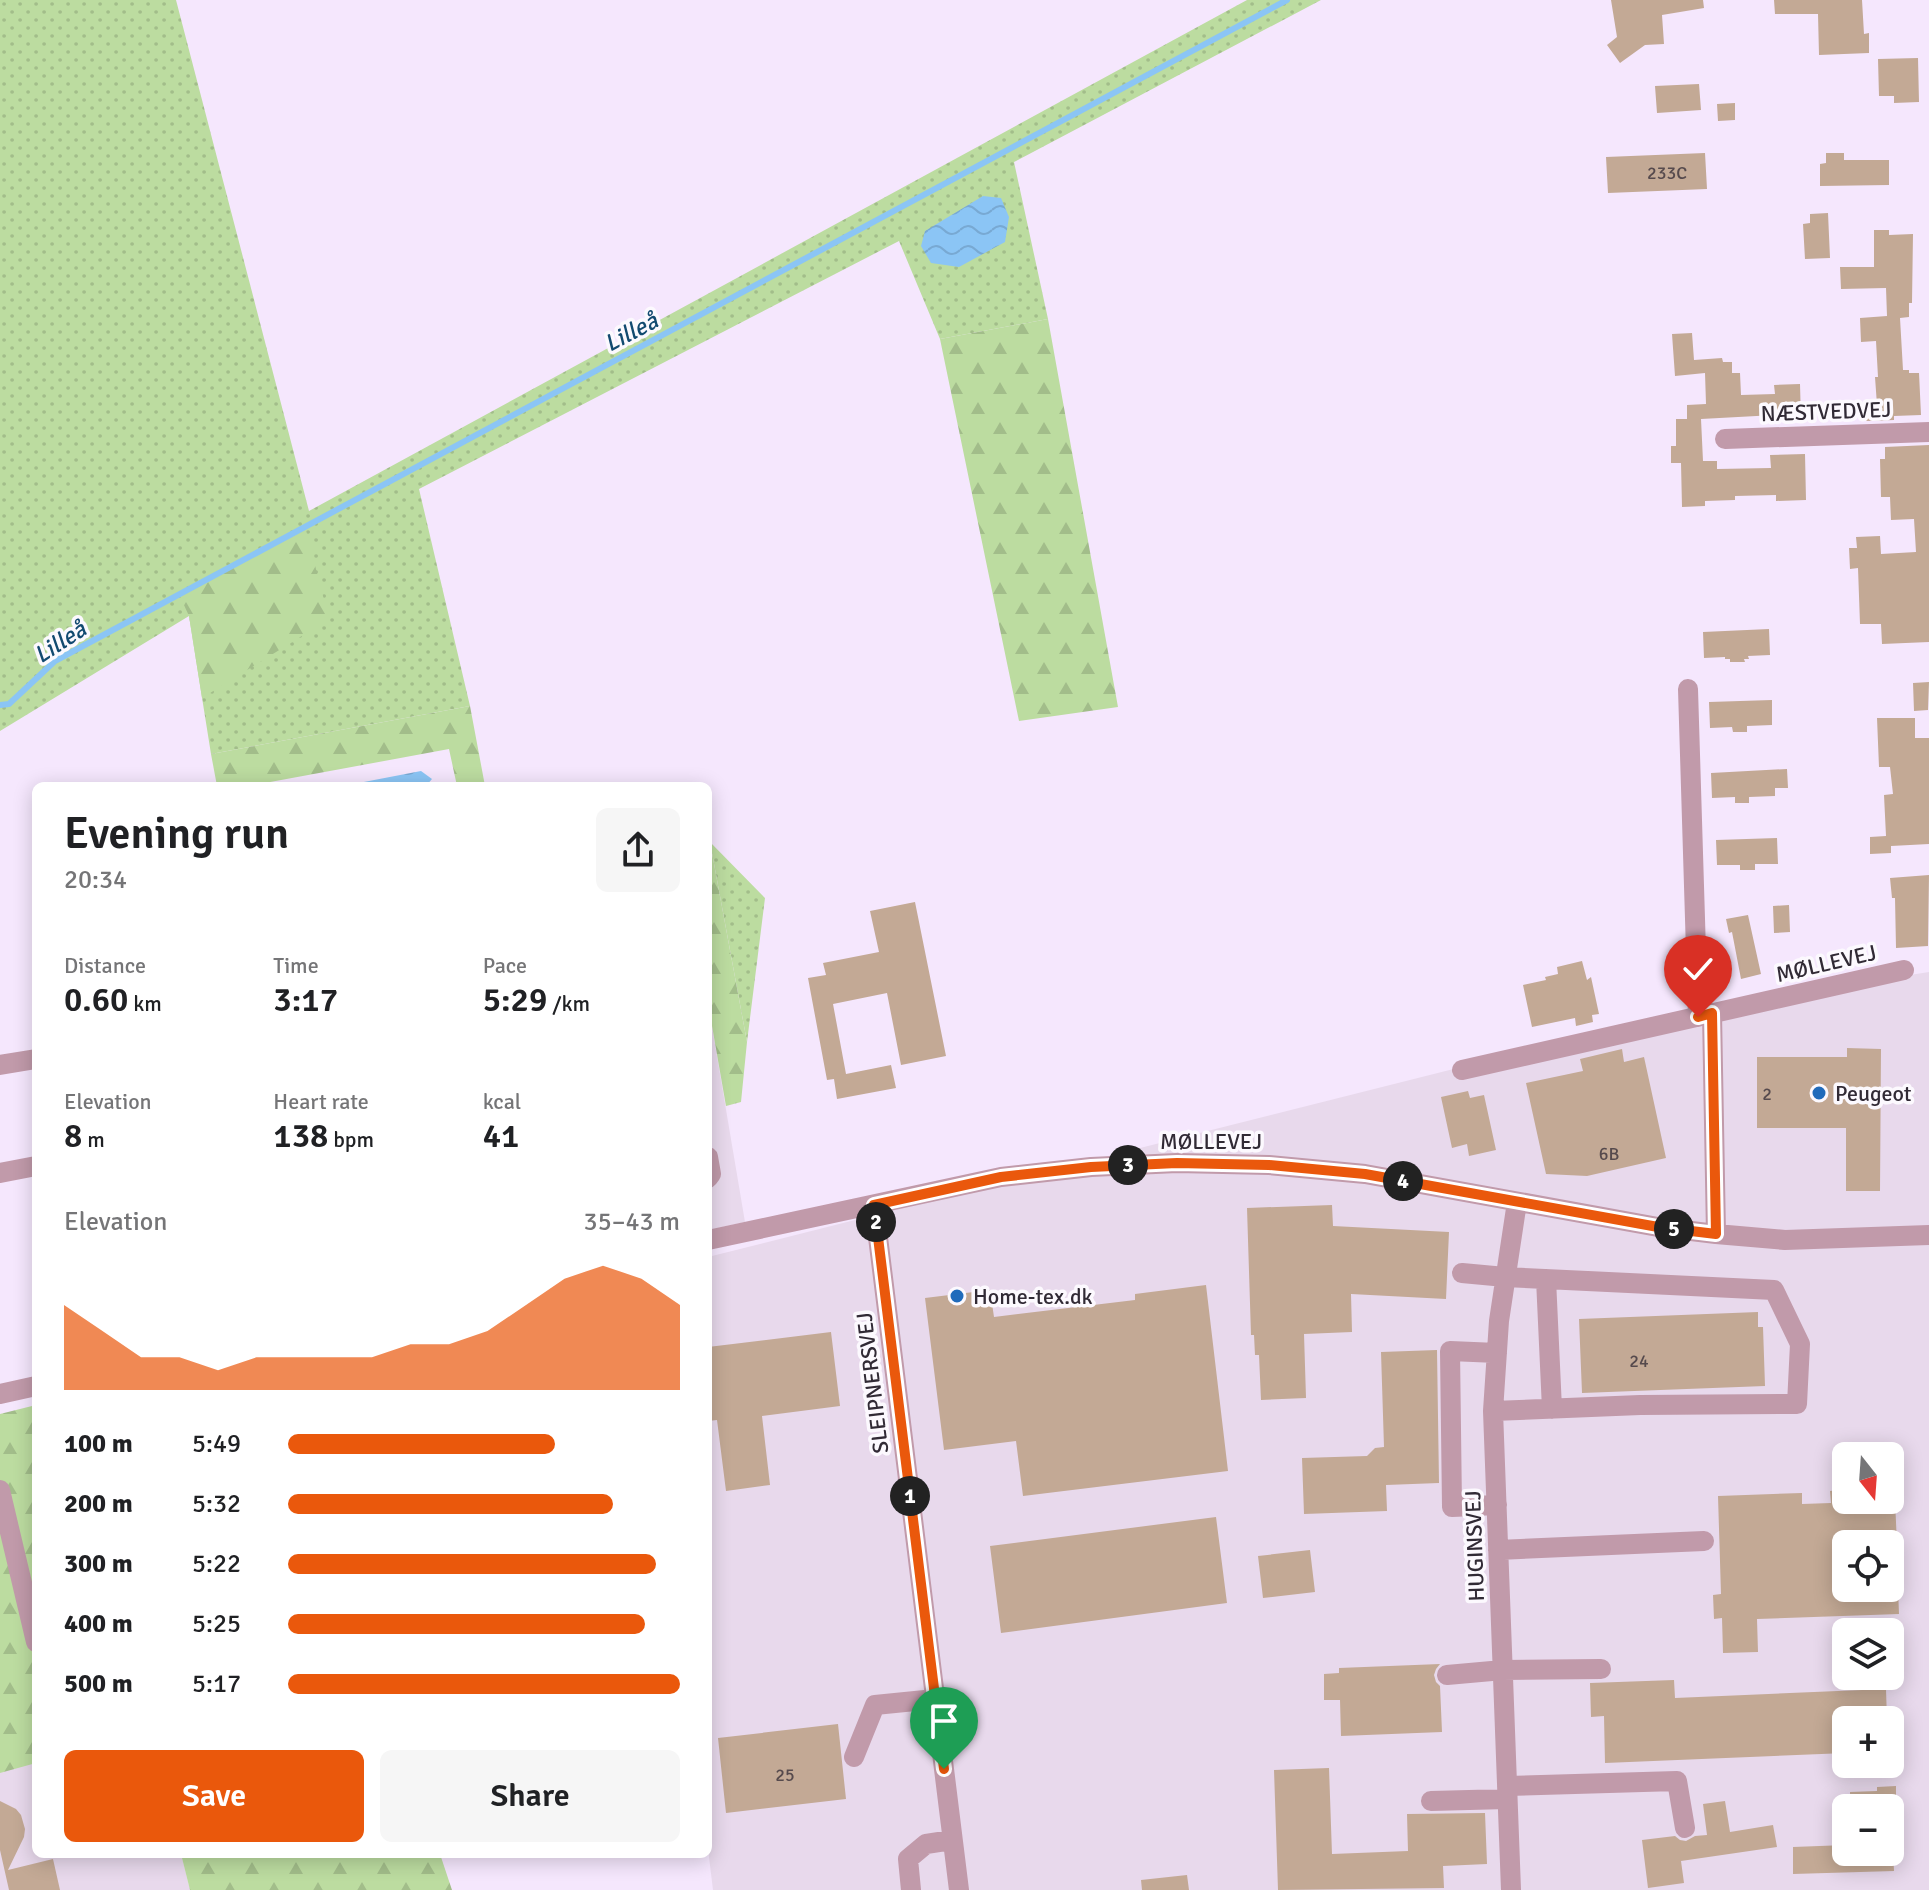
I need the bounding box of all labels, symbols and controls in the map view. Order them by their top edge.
house number: 233C [1647,162,1687,184]
water label: Lilleå [599,305,664,358]
street label: NÆSTVEDVEJ [1760,396,1892,427]
water label: Lilleå [28,614,92,670]
text: Evening run [64,807,289,861]
button: share [596,808,680,892]
text: 20:34 [64,864,127,896]
pin [1664,935,1732,1017]
street label: MØLLEVEJ [1773,939,1879,988]
icon: check [1676,947,1720,991]
text: Distance [64,952,146,979]
text: Time [273,952,319,979]
text: Pace [483,952,527,979]
text: 0.60 [64,979,128,1021]
text: 3:17 [273,979,338,1021]
text: 5:29 [483,979,547,1021]
text: km [128,990,162,1017]
text: /km [547,990,590,1017]
place label: Peugeot [1835,1080,1912,1107]
house number: 2 [1762,1083,1772,1105]
marker: Peugeot [1810,1084,1828,1102]
text: Elevation [64,1088,152,1115]
text: Heart rate [273,1088,369,1115]
text: kcal [483,1088,521,1115]
text: 8 [64,1115,82,1157]
text: 138 [273,1115,328,1157]
text: 41 [483,1115,519,1157]
text: m [82,1126,105,1153]
text: bpm [328,1126,374,1153]
street label: MØLLEVEJ [1160,1128,1262,1155]
house number: 6B [1599,1143,1619,1165]
pin: 3 [1108,1145,1148,1185]
text: 3 [1122,1151,1134,1178]
pin: 4 [1383,1161,1423,1201]
text: 4 [1397,1167,1409,1194]
pin: 2 [856,1202,896,1242]
text: Elevation [64,1206,168,1238]
text: 35–43 m [584,1206,680,1238]
text: 2 [870,1208,882,1235]
pin: 5 [1654,1209,1694,1249]
text: 5 [1668,1215,1680,1242]
place label: Home-tex.dk [973,1283,1093,1310]
marker: Home-tex.dk [948,1287,966,1305]
street label: SLEIPNERSVEJ [850,1311,895,1455]
house number: 24 [1629,1350,1649,1372]
text: 100 m [64,1428,133,1460]
text: 5:49 [192,1428,241,1460]
north arrow [1832,1442,1904,1514]
map controls [1832,1442,1904,1866]
pin: 1 [890,1476,930,1516]
text: 1 [904,1482,916,1509]
text: 200 m [64,1488,133,1520]
text: 5:32 [192,1488,241,1520]
street label: HUGINSVEJ [1459,1490,1490,1602]
button: locate [1832,1530,1904,1602]
text: 300 m [64,1548,133,1580]
text: 5:22 [192,1548,241,1580]
text: 400 m [64,1608,133,1640]
text: 5:25 [192,1608,241,1640]
button: layers [1832,1618,1904,1690]
text: 500 m [64,1668,133,1700]
text: 5:17 [192,1668,241,1700]
pin [910,1687,978,1769]
icon: arrive [922,1699,966,1743]
button: + [1832,1706,1904,1778]
button: Save [64,1750,364,1842]
button: Share [380,1750,680,1842]
house number: 25 [775,1764,795,1786]
button: − [1832,1794,1904,1866]

